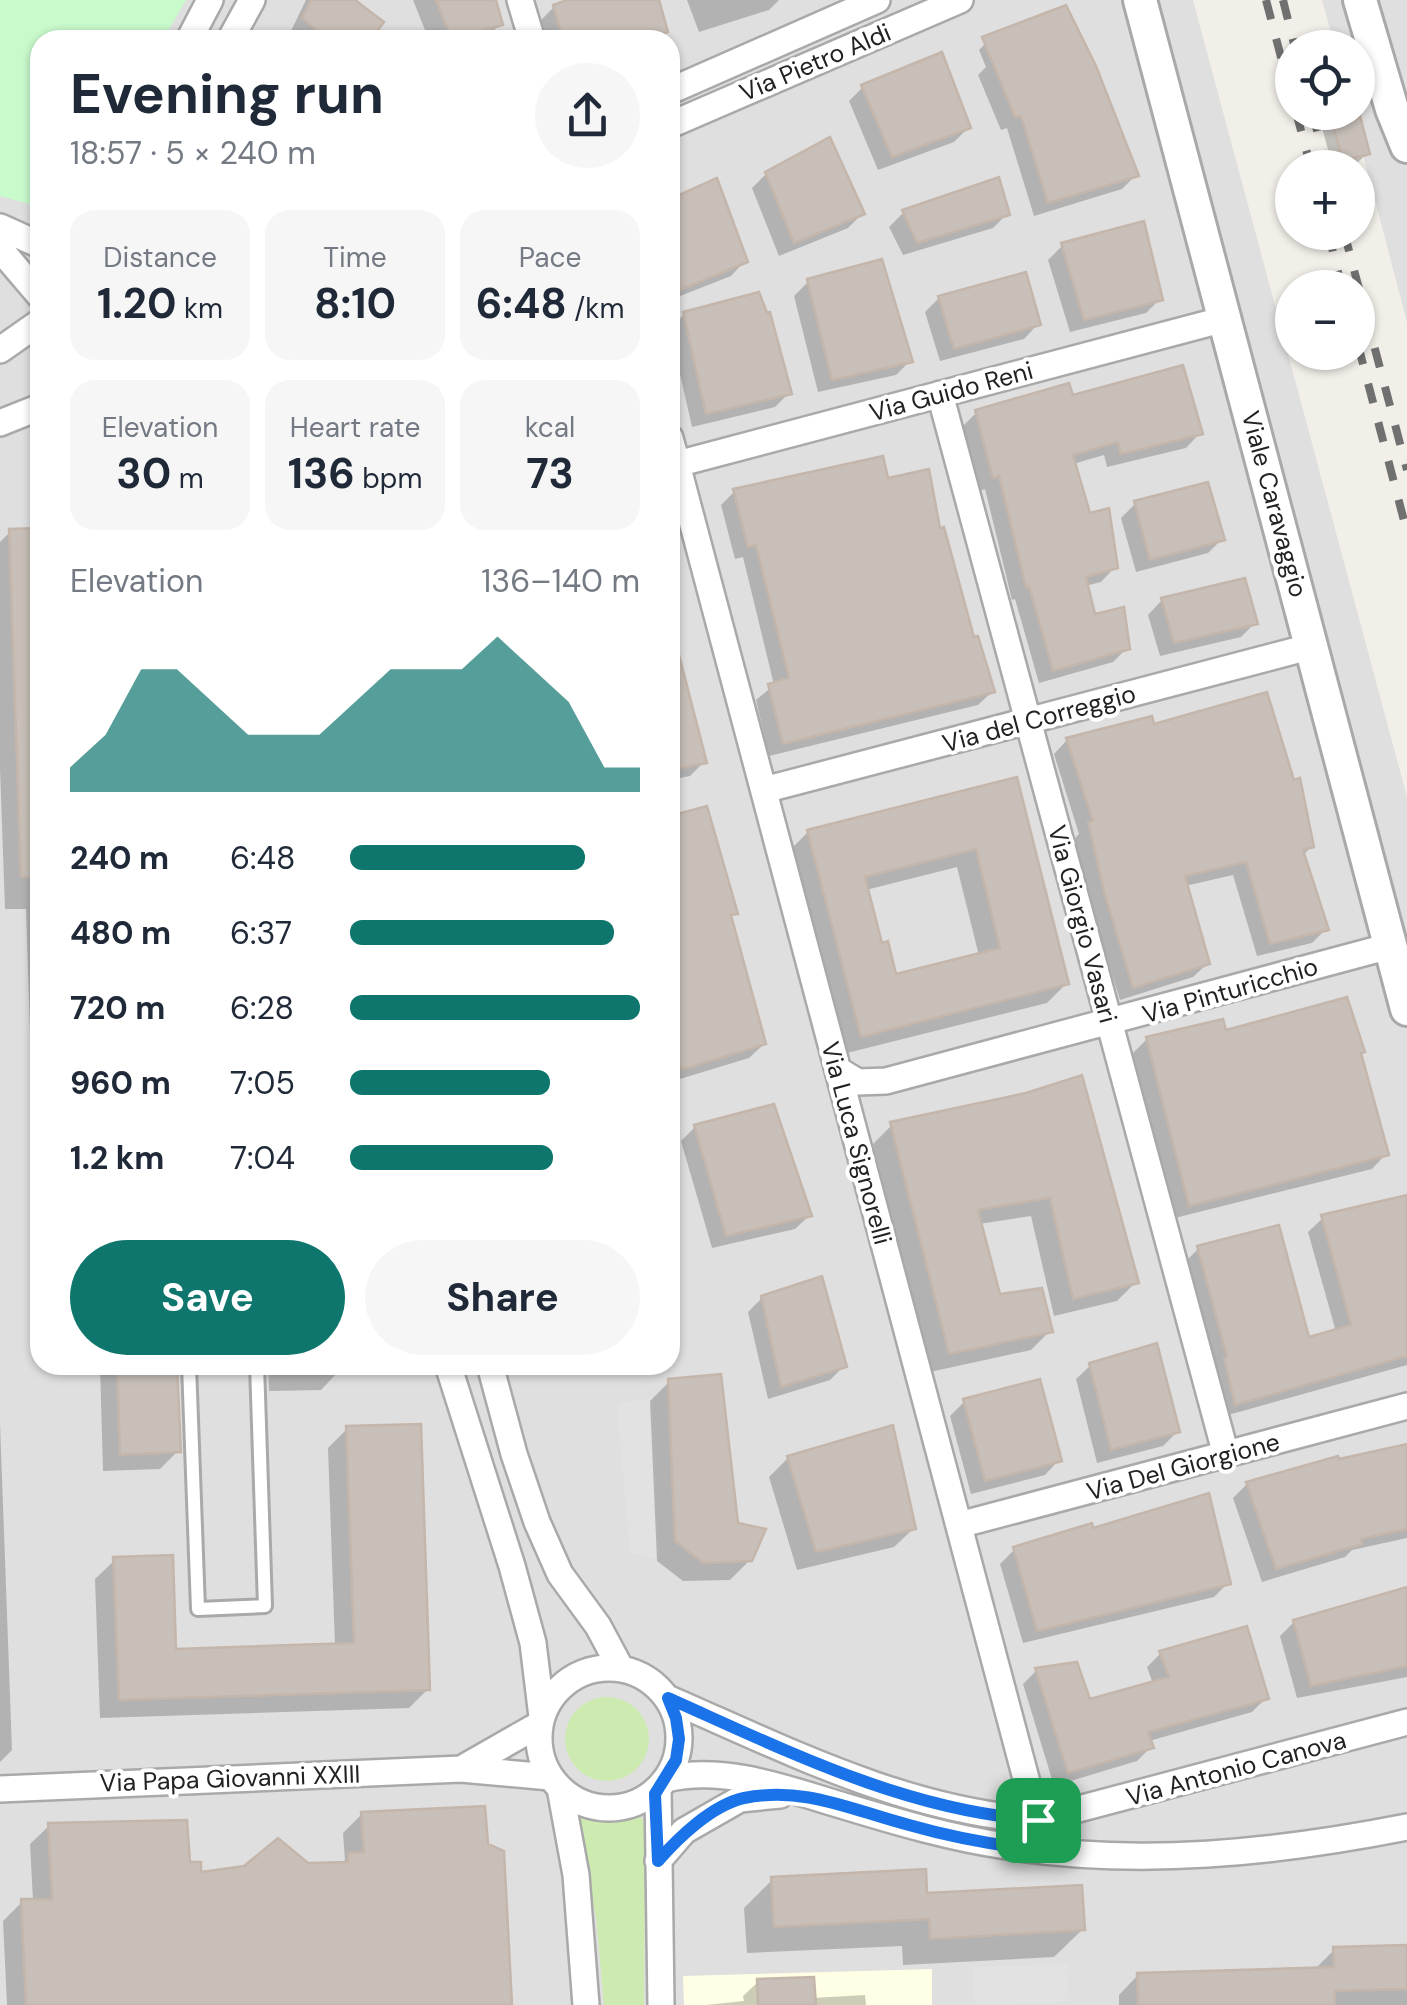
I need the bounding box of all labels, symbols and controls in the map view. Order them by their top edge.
street label: Via Pietro Aldi [735,16,896,109]
map controls [1275,30,1375,370]
button: locate [1275,30,1375,130]
text: Evening run [70,58,384,130]
button: share [535,63,640,168]
text: 18:57 · 5 × 240 m [70,132,316,174]
button: + [1275,150,1375,250]
text: Distance [103,239,217,276]
text: Time [323,239,387,276]
text: Pace [519,239,581,276]
button: − [1275,270,1375,370]
text: 1.20 [97,276,177,331]
text: 8:10 [314,276,396,331]
text: 6:48 [476,276,567,331]
text: km [177,290,223,327]
text: /km [567,290,624,327]
street label: Via Guido Reni [866,354,1037,429]
street label: Viale Caravaggio [1234,407,1315,601]
text: Elevation [102,409,218,446]
text: Heart rate [290,409,420,446]
text: kcal [525,409,575,446]
text: 30 [116,446,171,501]
text: 136 [288,446,355,501]
text: 73 [526,446,574,501]
text: m [171,460,204,497]
text: bpm [355,460,422,497]
text: Elevation [70,560,203,602]
text: 136–140 m [481,560,640,602]
street label: Via del Correggio [939,677,1139,760]
street label: Via Giorgio Vasari [1040,822,1125,1027]
text: 240 m [70,837,169,879]
text: 6:48 [230,837,295,879]
text: 480 m [70,912,171,954]
text: 6:37 [230,912,292,954]
street label: Via Pinturicchio [1139,950,1322,1031]
text: 720 m [70,987,165,1029]
text: 6:28 [230,987,294,1029]
street label: Via Luca Signorelli [814,1038,899,1248]
text: 960 m [70,1062,171,1104]
text: 7:05 [230,1062,295,1104]
text: 1.2 km [70,1137,164,1179]
text: 7:04 [230,1137,295,1179]
button: Save [70,1240,345,1355]
button: Share [365,1240,640,1355]
street label: Via Del Giorgione [1083,1425,1283,1508]
street label: Via Antonio Canova [1123,1723,1350,1814]
street label: Via Papa Giovanni XXIII [99,1757,361,1800]
pin [996,1778,1081,1863]
icon: arrive [1011,1793,1066,1848]

